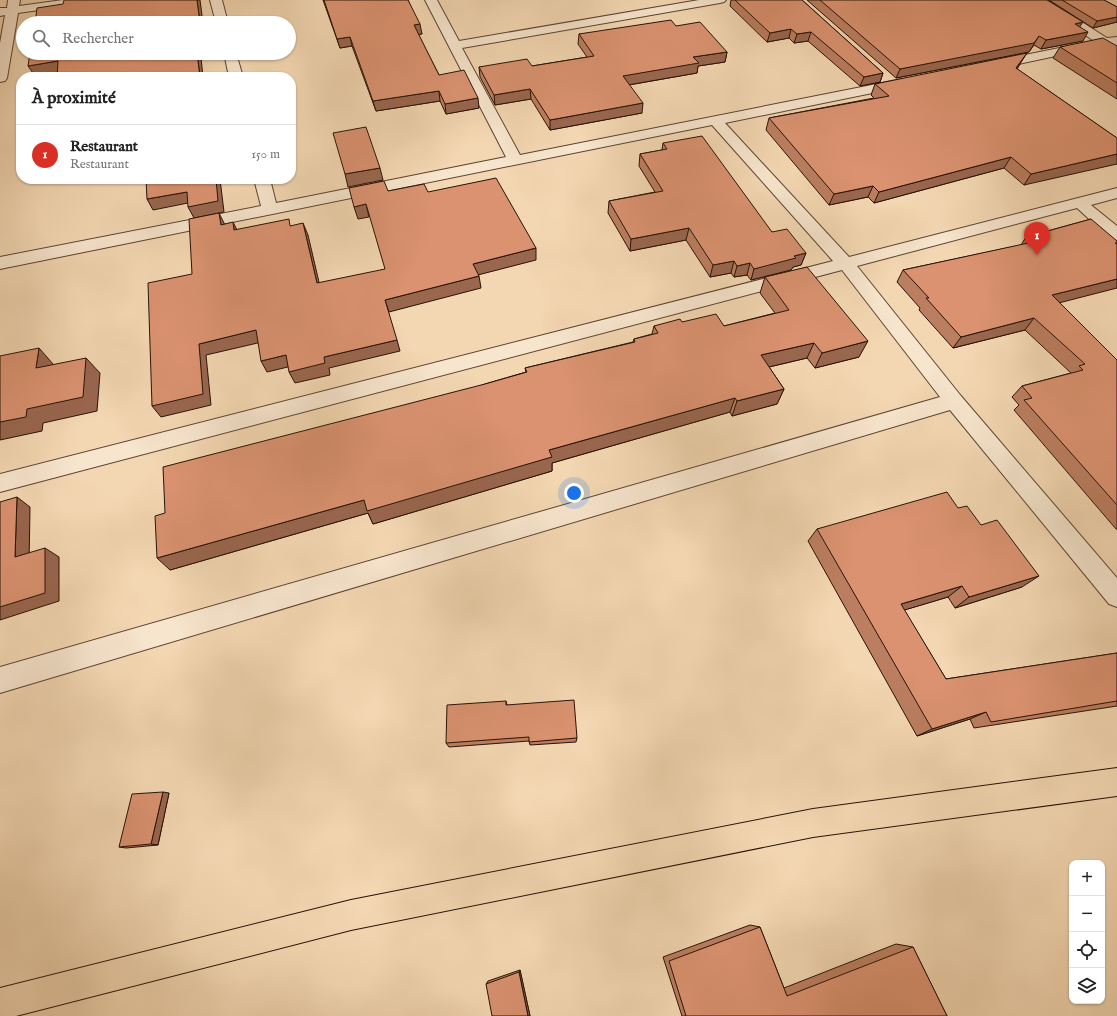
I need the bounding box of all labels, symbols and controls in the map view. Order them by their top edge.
search box [16,16,296,60]
icon: search [30,27,52,49]
text: Rechercher [62,29,134,48]
text: À proximité [32,88,116,109]
text: Restaurant [70,137,138,156]
text: 1 [43,146,47,163]
text: 150 m [251,146,280,163]
text: Restaurant [70,156,129,173]
pin: 1 [1024,222,1050,255]
your location [564,483,584,503]
map controls [1069,860,1105,1004]
button: + [1069,860,1105,896]
button: − [1069,896,1105,932]
button: locate [1069,932,1105,968]
button: layers [1069,968,1105,1004]

